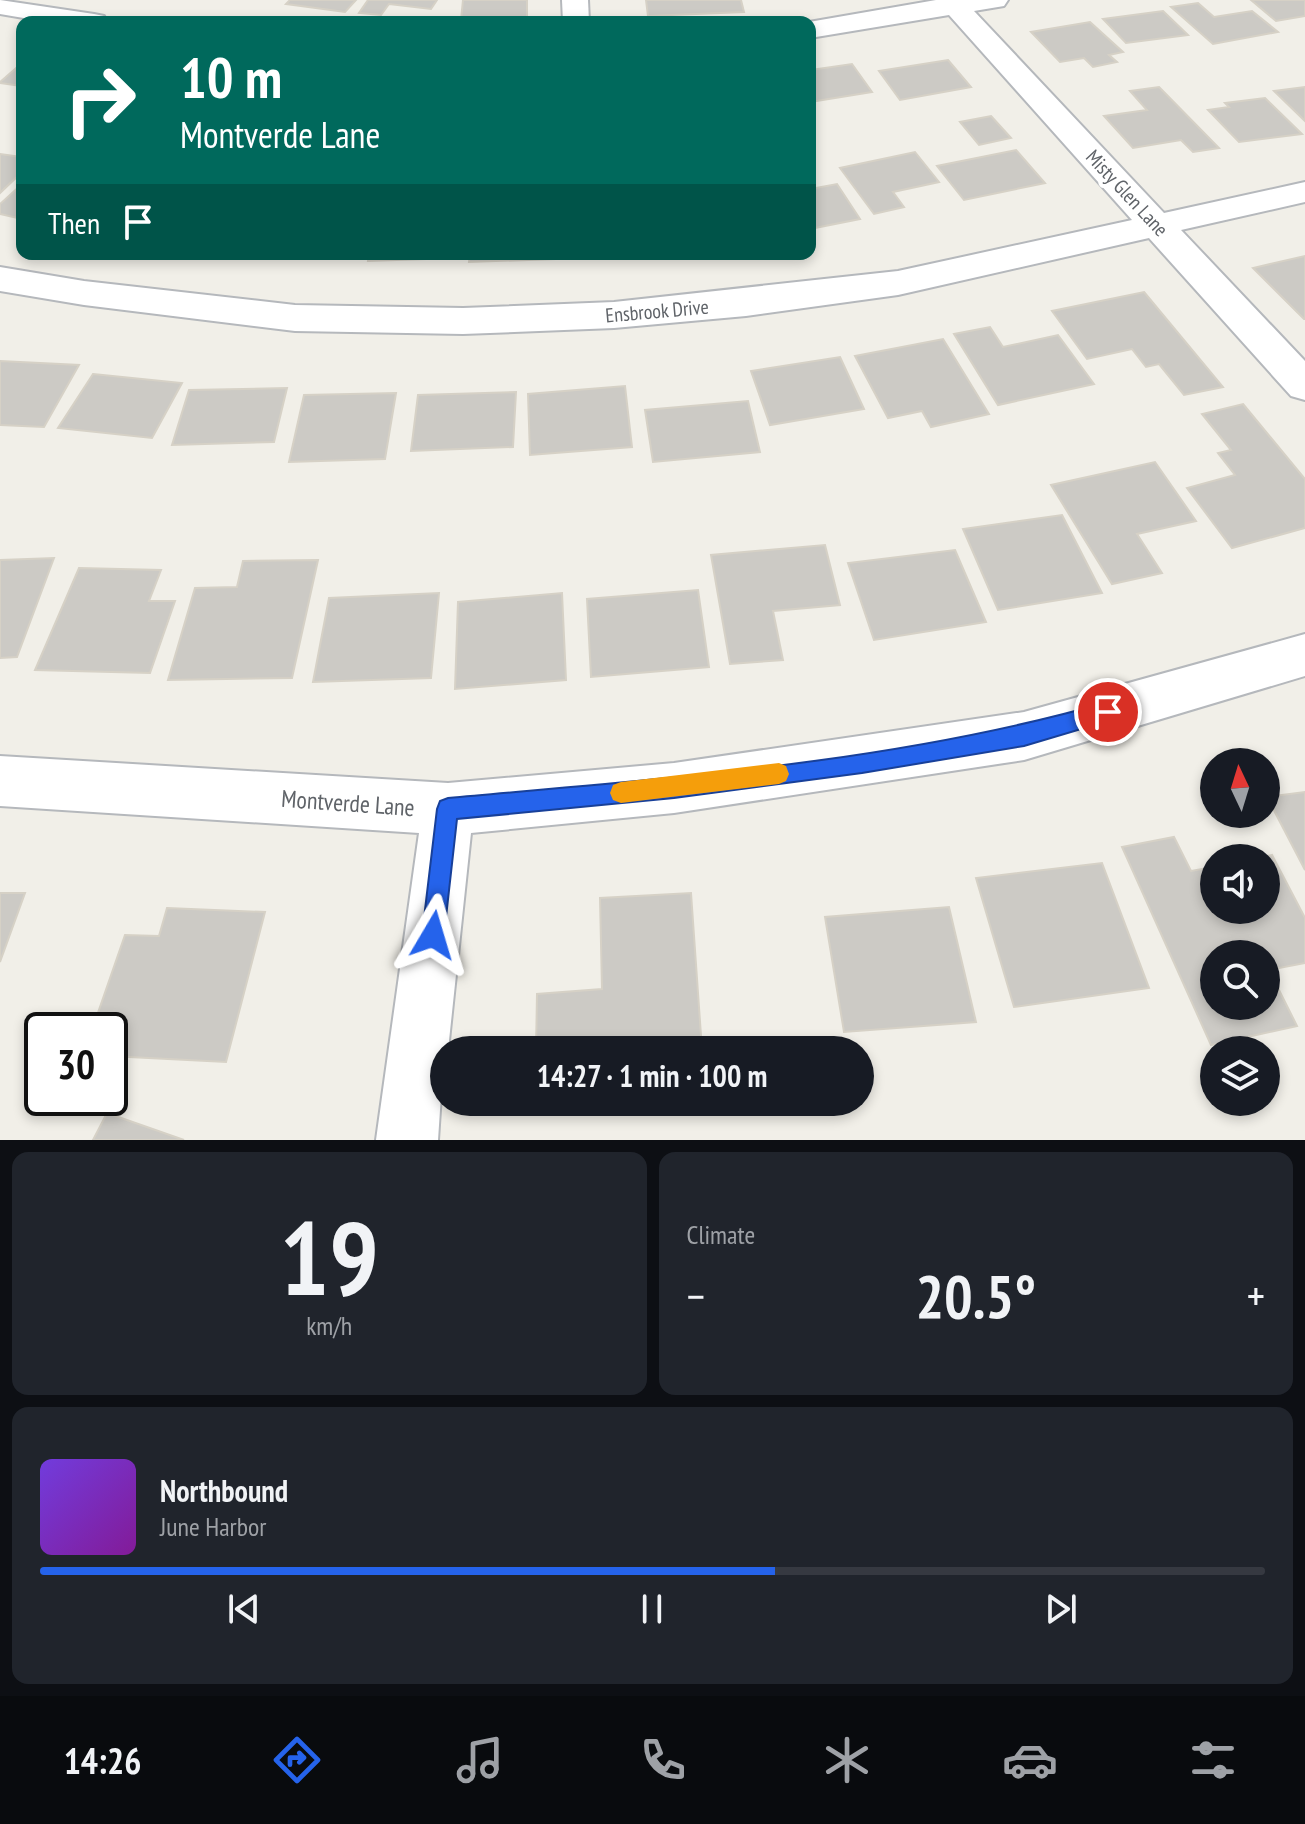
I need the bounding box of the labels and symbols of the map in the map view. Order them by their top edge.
street label: Misty Glen Lane [1080,144,1174,242]
street label: Ensbrook Drive [604,294,710,328]
pin [1074,678,1142,746]
north arrow [1200,748,1280,828]
street label: Montverde Lane [280,783,416,823]
position arrow [391,893,475,977]
speed limit sign: 30 [24,1012,128,1116]

